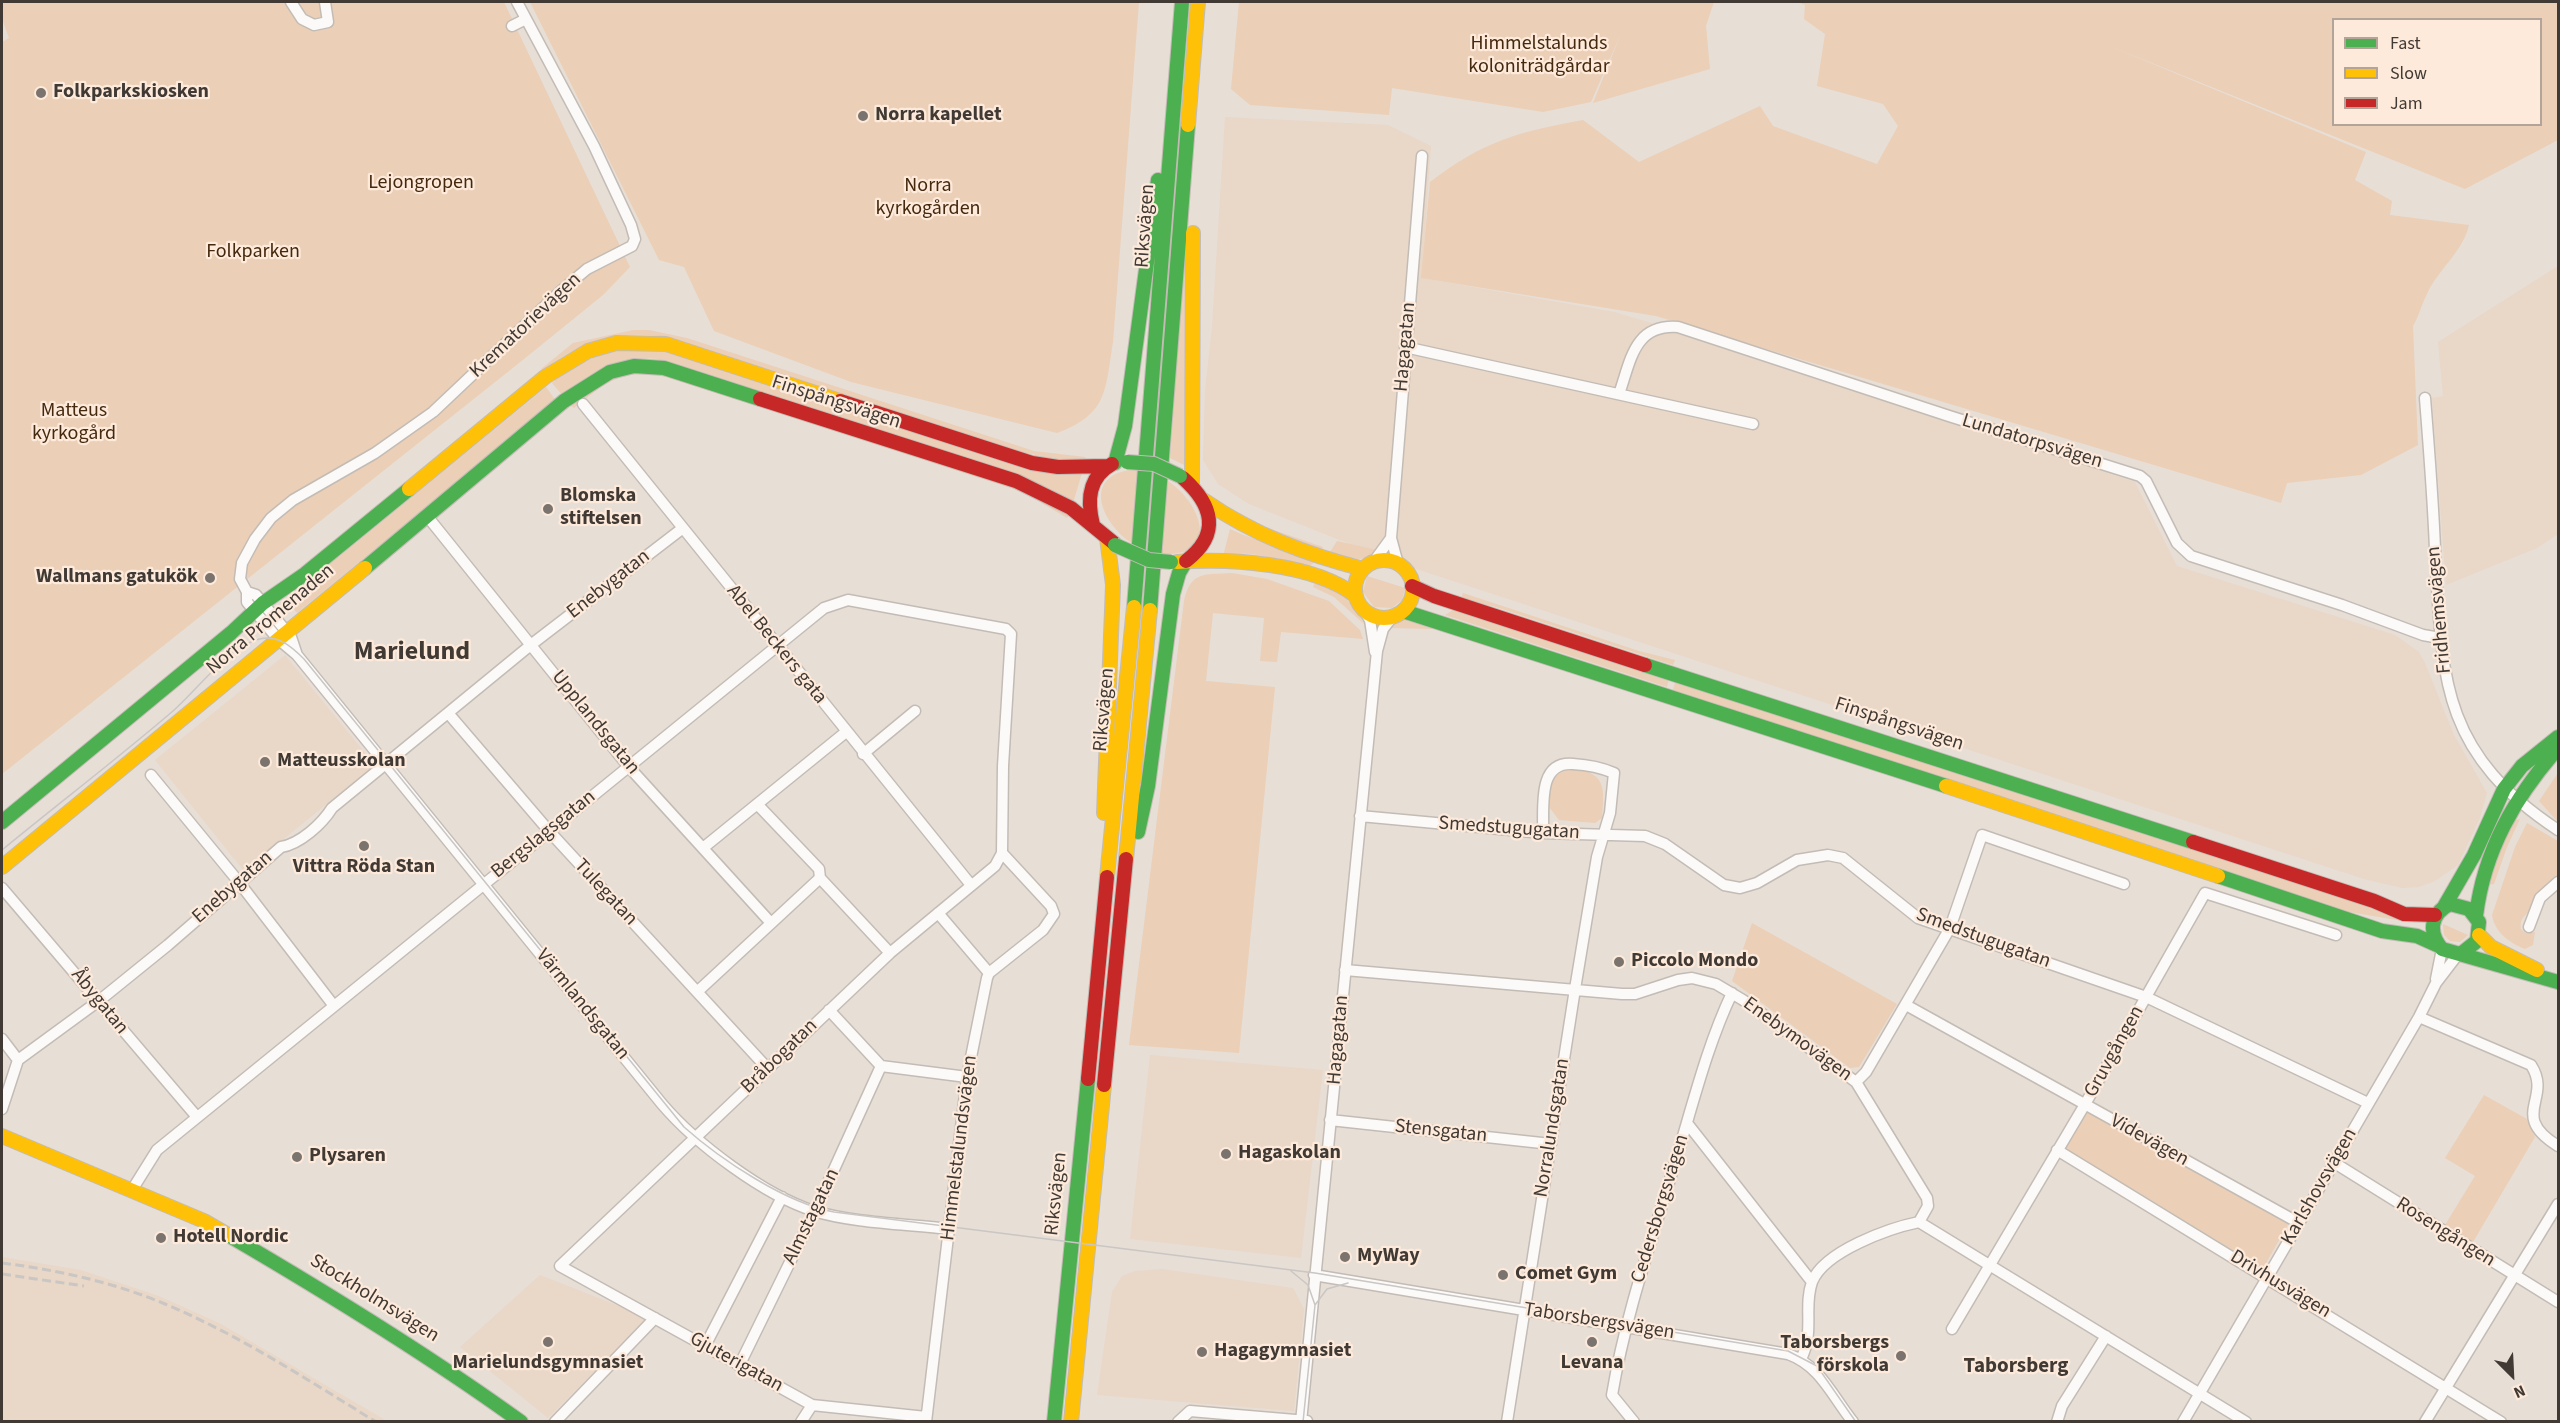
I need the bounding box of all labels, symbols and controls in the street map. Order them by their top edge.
legend [2332,18,2542,126]
text: Fast [2390,31,2421,56]
park label: Himmelstalunds koloniträdgårdar [1468,33,1610,80]
text: Slow [2390,61,2427,86]
place label: Folkparkskiosken [53,81,209,105]
marker: Folkparkskiosken [34,86,48,100]
text: Jam [2390,91,2423,116]
place label: Norra kapellet [875,104,1002,128]
marker: Norra kapellet [856,109,870,123]
park label: Lejongropen [368,172,474,196]
park label: Norra kyrkogården [875,175,981,222]
street label: Riksvägen [1131,183,1161,269]
park label: Folkparken [206,241,300,265]
street label: Krematorievägen [465,268,587,384]
street label: Hagagatan [1390,301,1422,393]
street label: Finspångsvägen [769,371,903,435]
park label: Matteus kyrkogård [32,400,116,447]
street label: Lundatorpsvägen [1959,409,2105,475]
place label: Blomska stiftelsen [560,485,642,532]
marker: Blomska stiftelsen [541,502,555,516]
street label: Enebygatan [563,545,655,625]
street label: Fridhemsvägen [2422,545,2458,675]
street label: Norra Promenaden [202,559,340,681]
place label: Wallmans gatukök [36,566,198,590]
marker: Wallmans gatukök [203,571,217,585]
street label: Abel Beckers gata [721,581,831,709]
district label: Marielund [354,637,470,669]
street label: Upplandsgatan [546,666,644,780]
street label: Riksvägen [1089,667,1121,753]
street label: Finspångsvägen [1832,693,1966,757]
place label: Matteusskolan [277,750,406,774]
marker: Matteusskolan [258,755,272,769]
street label: Bergslagsgatan [487,786,601,884]
street label: Smedstugugatan [1437,812,1581,846]
marker: Vittra Röda Stan [357,839,371,853]
street label: Enebygatan [188,847,278,929]
street label: Tulegatan [568,855,642,931]
place label: Vittra Röda Stan [293,856,435,880]
street label: Smedstugugatan [1912,903,2054,975]
street label: Värmlandsgatan [530,945,634,1065]
place label: Piccolo Mondo [1631,950,1758,974]
marker: Piccolo Mondo [1612,955,1626,969]
street label: Åbygatan [65,964,133,1040]
street label: Enebymovägen [1738,992,1856,1088]
street label: Hagagatan [1323,994,1355,1086]
street label: Gruvgången [2080,1002,2150,1102]
street label: Bråbogatan [737,1015,823,1099]
street label: Himmelstalundsvägen [937,1054,983,1242]
street label: Norralundsgatan [1530,1057,1576,1199]
street label: Videvägen [2106,1110,2192,1172]
street label: Stensgatan [1394,1115,1488,1149]
street label: Karlshovsvägen [2277,1124,2363,1250]
street label: Cedersborgsvägen [1627,1132,1695,1286]
place label: Hagaskolan [1238,1142,1341,1166]
place label: Plysaren [309,1145,386,1169]
marker: Hagaskolan [1219,1147,1233,1161]
marker: Plysaren [290,1150,304,1164]
street label: Riksvägen [1041,1151,1073,1237]
street label: Almstagatan [778,1165,846,1269]
street label: Rosengången [2391,1193,2499,1273]
place label: Hotell Nordic [173,1226,289,1250]
marker: Hotell Nordic [154,1231,168,1245]
place label: MyWay [1357,1245,1420,1269]
street label: Drivhusvägen [2225,1246,2335,1324]
street label: Stockholmsvägen [305,1250,443,1348]
marker: MyWay [1338,1250,1352,1264]
place label: Comet Gym [1515,1263,1617,1287]
marker: Comet Gym [1496,1268,1510,1282]
street label: Taborsbergsvägen [1522,1298,1676,1346]
street label: Gjuterigatan [685,1327,787,1399]
place label: Taborsbergs förskola [1780,1332,1889,1379]
marker: Marielundsgymnasiet [541,1335,555,1349]
marker: Levana [1585,1335,1599,1349]
place label: Hagagymnasiet [1214,1340,1351,1364]
marker: Hagagymnasiet [1195,1345,1209,1359]
north arrow [2482,1345,2542,1405]
marker: Taborsbergs förskola [1894,1349,1908,1363]
place label: Marielundsgymnasiet [453,1352,643,1376]
place label: Levana [1561,1352,1623,1376]
district label: Taborsberg [1964,1354,2068,1380]
text: N [2510,1379,2529,1404]

